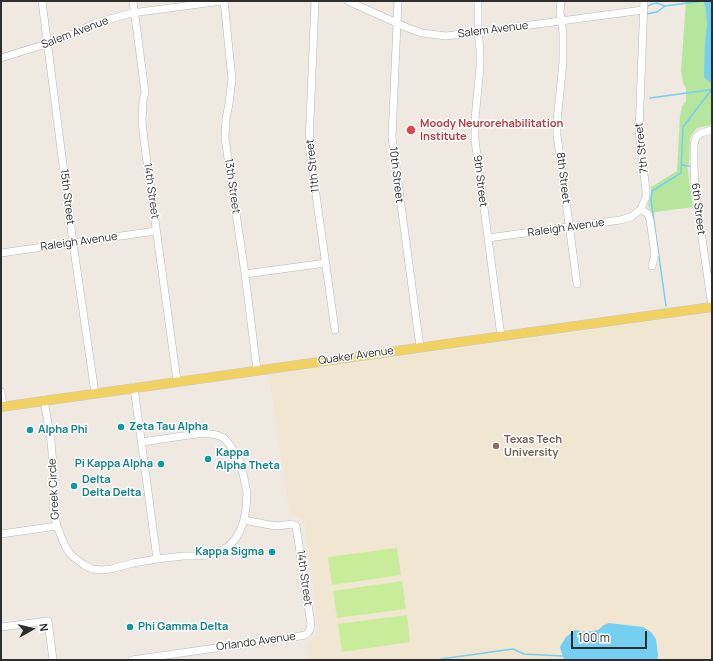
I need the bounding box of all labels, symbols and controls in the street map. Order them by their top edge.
street label: Salem Avenue [40,14,110,52]
street label: Salem Avenue [457,19,529,41]
place label: Moody Neurorehabilitation Institute [420,117,563,143]
street label: 7th Street [633,122,651,174]
marker: Moody Neurorehabilitation Institute [405,124,417,136]
street label: 11th Street [304,138,322,194]
street label: 10th Street [386,146,406,204]
street label: 8th Street [553,151,573,205]
street label: 9th Street [470,154,490,208]
street label: 13th Street [222,157,242,215]
street label: 14th Street [141,162,161,220]
street label: 15th Street [57,168,77,226]
street label: 6th Street [688,182,708,236]
street label: Raleigh Avenue [527,216,605,240]
street label: Raleigh Avenue [40,230,118,254]
street label: Quaker Avenue [317,344,395,368]
place label: Zeta Tau Alpha [129,420,208,434]
marker: Zeta Tau Alpha [116,422,126,432]
place label: Alpha Phi [38,423,88,437]
marker: Alpha Phi [25,425,35,435]
place label: Texas Tech University [504,433,562,459]
marker: Texas Tech University [491,441,501,451]
place label: Kappa Alpha Theta [216,446,280,472]
marker: Kappa Alpha Theta [203,454,213,464]
place label: Pi Kappa Alpha [75,457,153,471]
street label: Greek Circle [46,458,62,520]
marker: Pi Kappa Alpha [156,459,166,469]
place label: Delta Delta Delta [82,473,141,499]
marker: Delta Delta Delta [69,481,79,491]
place label: Kappa Sigma [195,545,264,559]
marker: Kappa Sigma [267,547,277,557]
street label: 14th Street [294,549,314,607]
north arrow [12,609,52,649]
place label: Phi Gamma Delta [138,620,228,634]
text: N [36,622,52,632]
marker: Phi Gamma Delta [125,622,135,632]
scale bar [573,623,649,649]
text: 100 m [578,629,610,646]
street label: Orlando Avenue [215,630,297,654]

